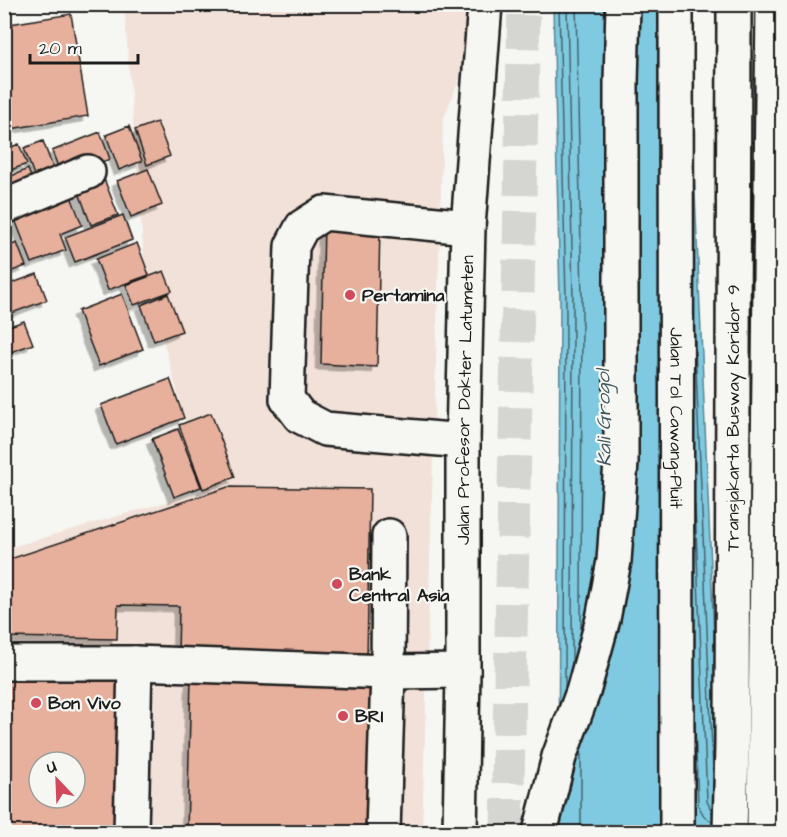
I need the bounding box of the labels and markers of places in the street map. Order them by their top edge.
place label: Pertamina [362,283,445,308]
marker: Pertamina [343,288,357,302]
place label: Bank Central Asia [349,562,450,608]
marker: Bank Central Asia [330,577,344,591]
place label: Bon Vivo [48,691,121,716]
marker: Bon Vivo [29,696,43,710]
place label: BRI [355,704,384,729]
marker: BRI [336,709,350,723]

